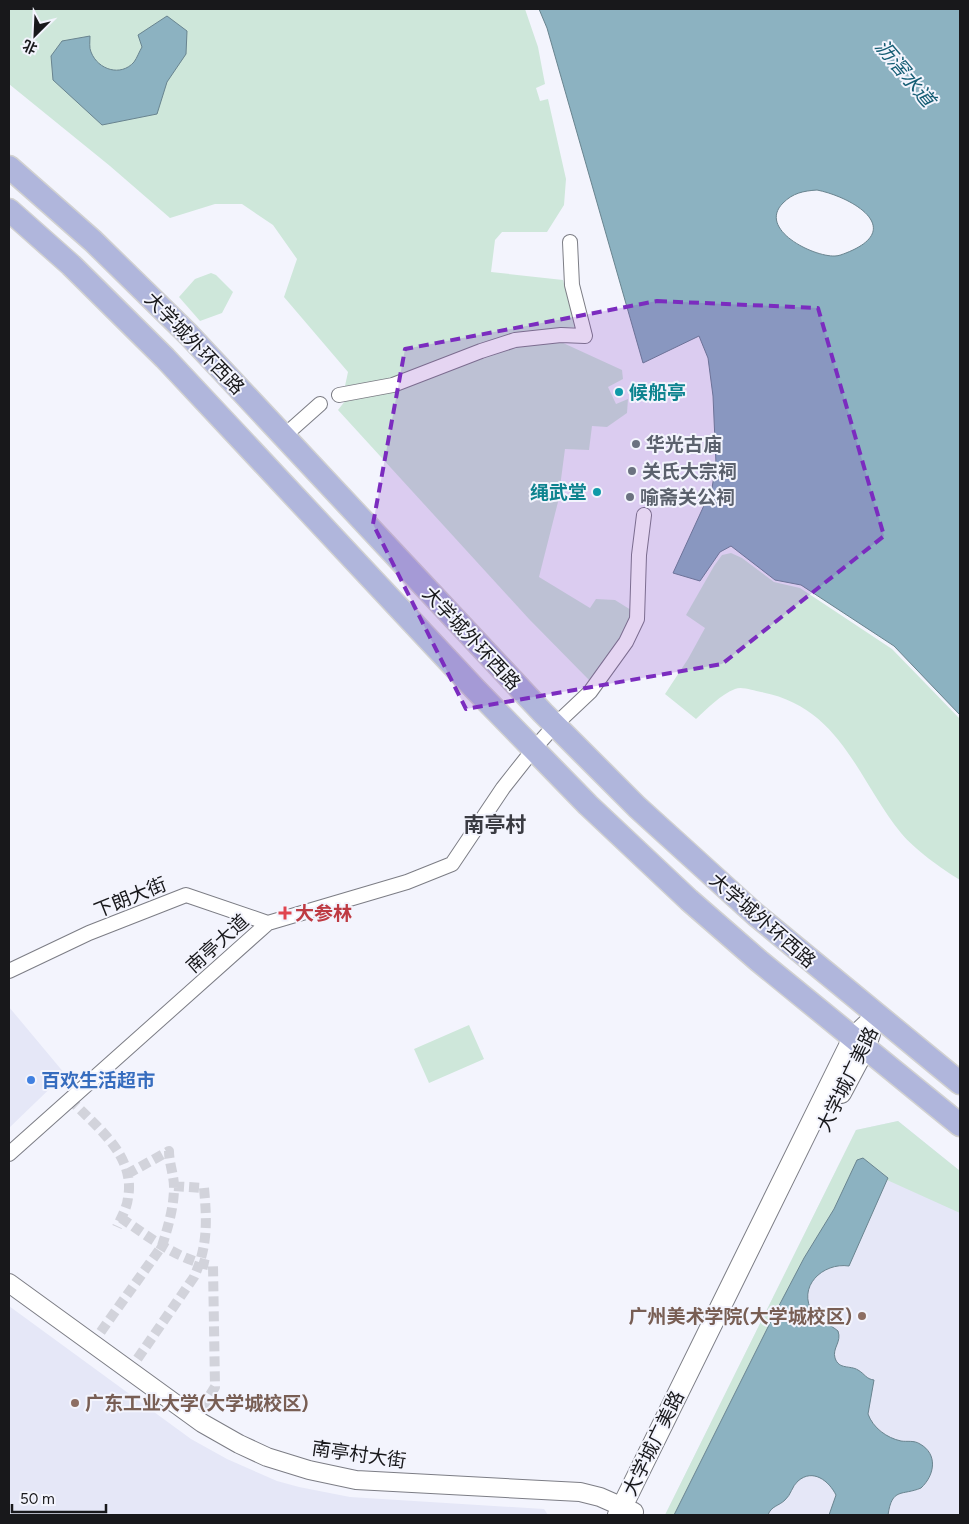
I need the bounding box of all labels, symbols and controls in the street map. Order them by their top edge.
north arrow [10,10,60,60]
water label: 沥滘水道 [870,35,942,114]
text: 北 [20,36,40,57]
street label: 大学城外环西路 [140,288,249,399]
place label: 候船亭 [629,381,686,404]
marker: 候船亭 [613,386,625,398]
place label: 华光古庙 [646,433,722,456]
marker: 华光古庙 [630,438,642,450]
place label: 关氏大宗祠 [642,460,737,483]
marker: 关氏大宗祠 [626,465,638,477]
place label: 绳武堂 [530,481,587,504]
marker: 绳武堂 [591,486,603,498]
place label: 喻斋关公祠 [640,486,735,509]
marker: 喻斋关公祠 [624,491,636,503]
street label: 大学城外环西路 [418,582,525,695]
district label: 南亭村 [464,812,527,837]
street label: 大学城外环西路 [705,868,820,973]
street label: 下朗大街 [91,873,170,922]
place label: 大参林 [295,902,352,925]
marker: 大参林 [279,907,291,919]
street label: 南亭大道 [181,909,253,977]
street label: 大学城广美路 [812,1023,883,1135]
place label: 百欢生活超市 [41,1069,155,1092]
marker: 百欢生活超市 [25,1074,37,1086]
place label: 广州美术学院(大学城校区) [628,1305,852,1328]
marker: 广州美术学院(大学城校区) [856,1310,868,1322]
street label: 大学城广美路 [618,1387,689,1499]
place label: 广东工业大学(大学城校区) [85,1392,309,1415]
marker: 广东工业大学(大学城校区) [69,1397,81,1409]
street label: 南亭村大街 [310,1436,408,1472]
scale bar [12,1482,106,1514]
text: 50 m [20,1490,55,1508]

